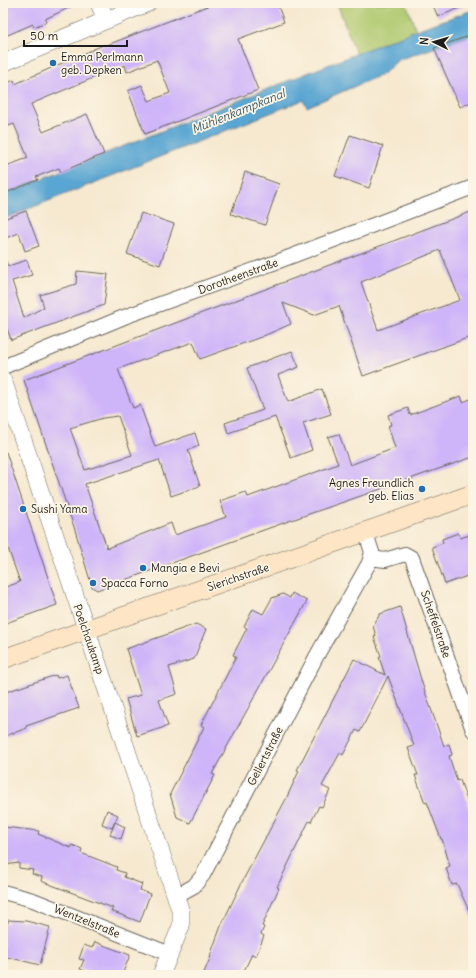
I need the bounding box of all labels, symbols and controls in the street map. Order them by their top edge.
scale bar [24,22,127,48]
north arrow [414,22,454,62]
text: 50 m [30,28,59,43]
text: N [417,37,431,46]
place label: Emma Perlmann geb. Depken [61,50,143,77]
marker: Emma Perlmann geb. Depken [48,58,58,68]
water label: Mühlenkampkanal [189,85,289,137]
street label: Dorotheenstraße [196,255,280,297]
place label: Agnes Freundlich geb. Elias [329,476,414,503]
marker: Agnes Freundlich geb. Elias [417,484,427,494]
place label: Sushi Yama [31,502,88,516]
marker: Sushi Yama [18,504,28,514]
street label: Sierichstraße [205,560,271,594]
place label: Mangia e Bevi [151,561,219,575]
marker: Mangia e Bevi [138,563,148,573]
place label: Spacca Forno [101,576,169,590]
marker: Spacca Forno [88,578,98,588]
street label: Scheffelstraße [418,588,454,660]
street label: Poelchaukamp [70,602,108,676]
street label: Gellertstraße [244,724,286,788]
street label: Wentzelstraße [52,901,122,941]

